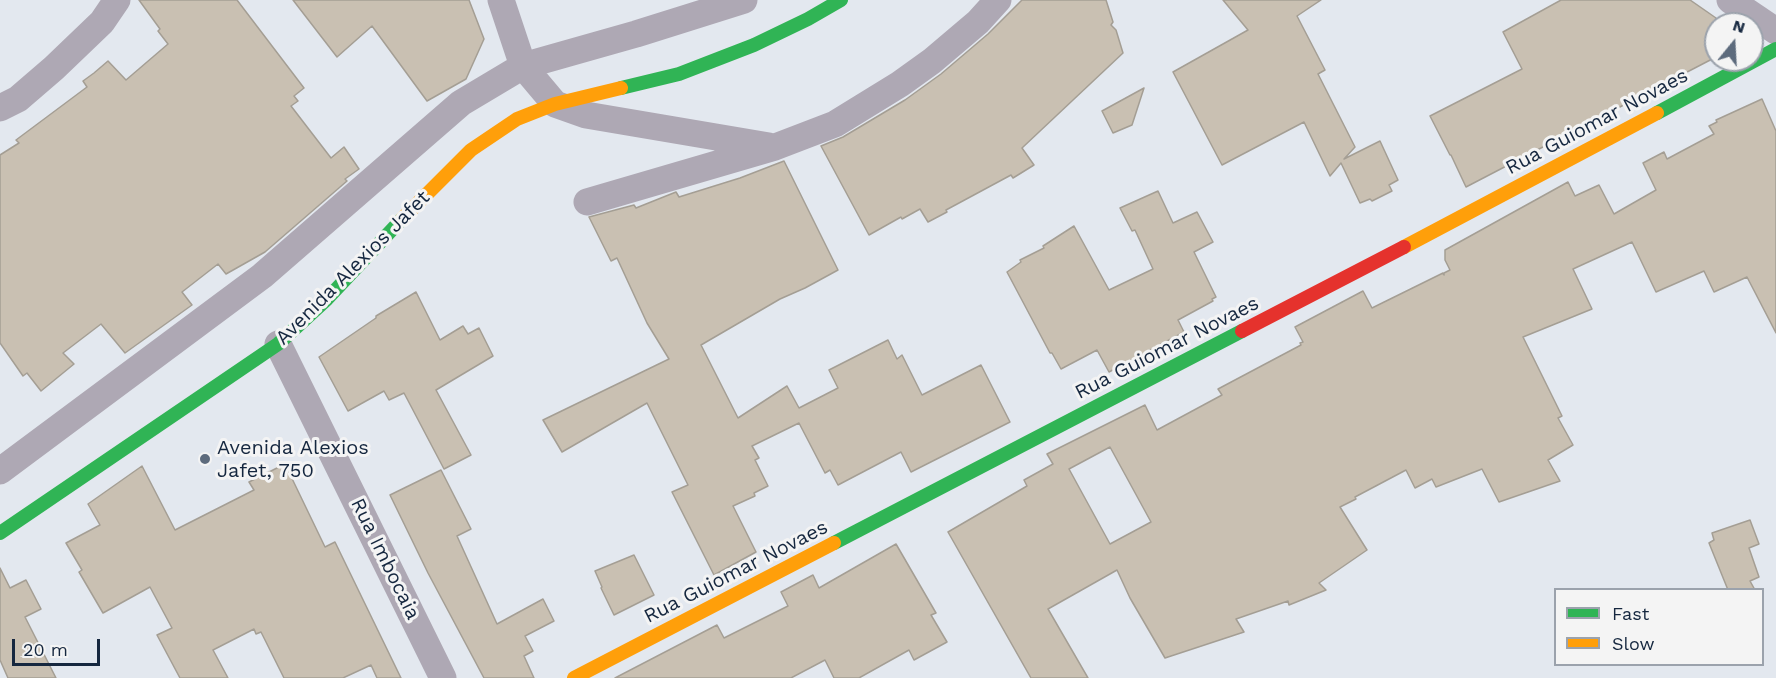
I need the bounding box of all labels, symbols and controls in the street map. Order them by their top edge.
north arrow [1704,12,1764,72]
text: N [1731,15,1748,37]
street label: Rua Guiomar Novaes [1502,64,1692,180]
street label: Avenida Alexios Jafet [271,186,435,350]
street label: Rua Guiomar Novaes [1071,291,1263,405]
place label: Avenida Alexios Jafet, 750 [217,436,369,483]
marker: Avenida Alexios Jafet, 750 [198,452,212,466]
street label: Rua Imbocaia [345,494,425,624]
street label: Rua Guiomar Novaes [640,515,832,629]
legend [1554,588,1764,666]
text: Fast [1612,603,1649,624]
scale bar [15,627,104,665]
text: Slow [1612,633,1655,654]
text: 20 m [23,639,68,660]

